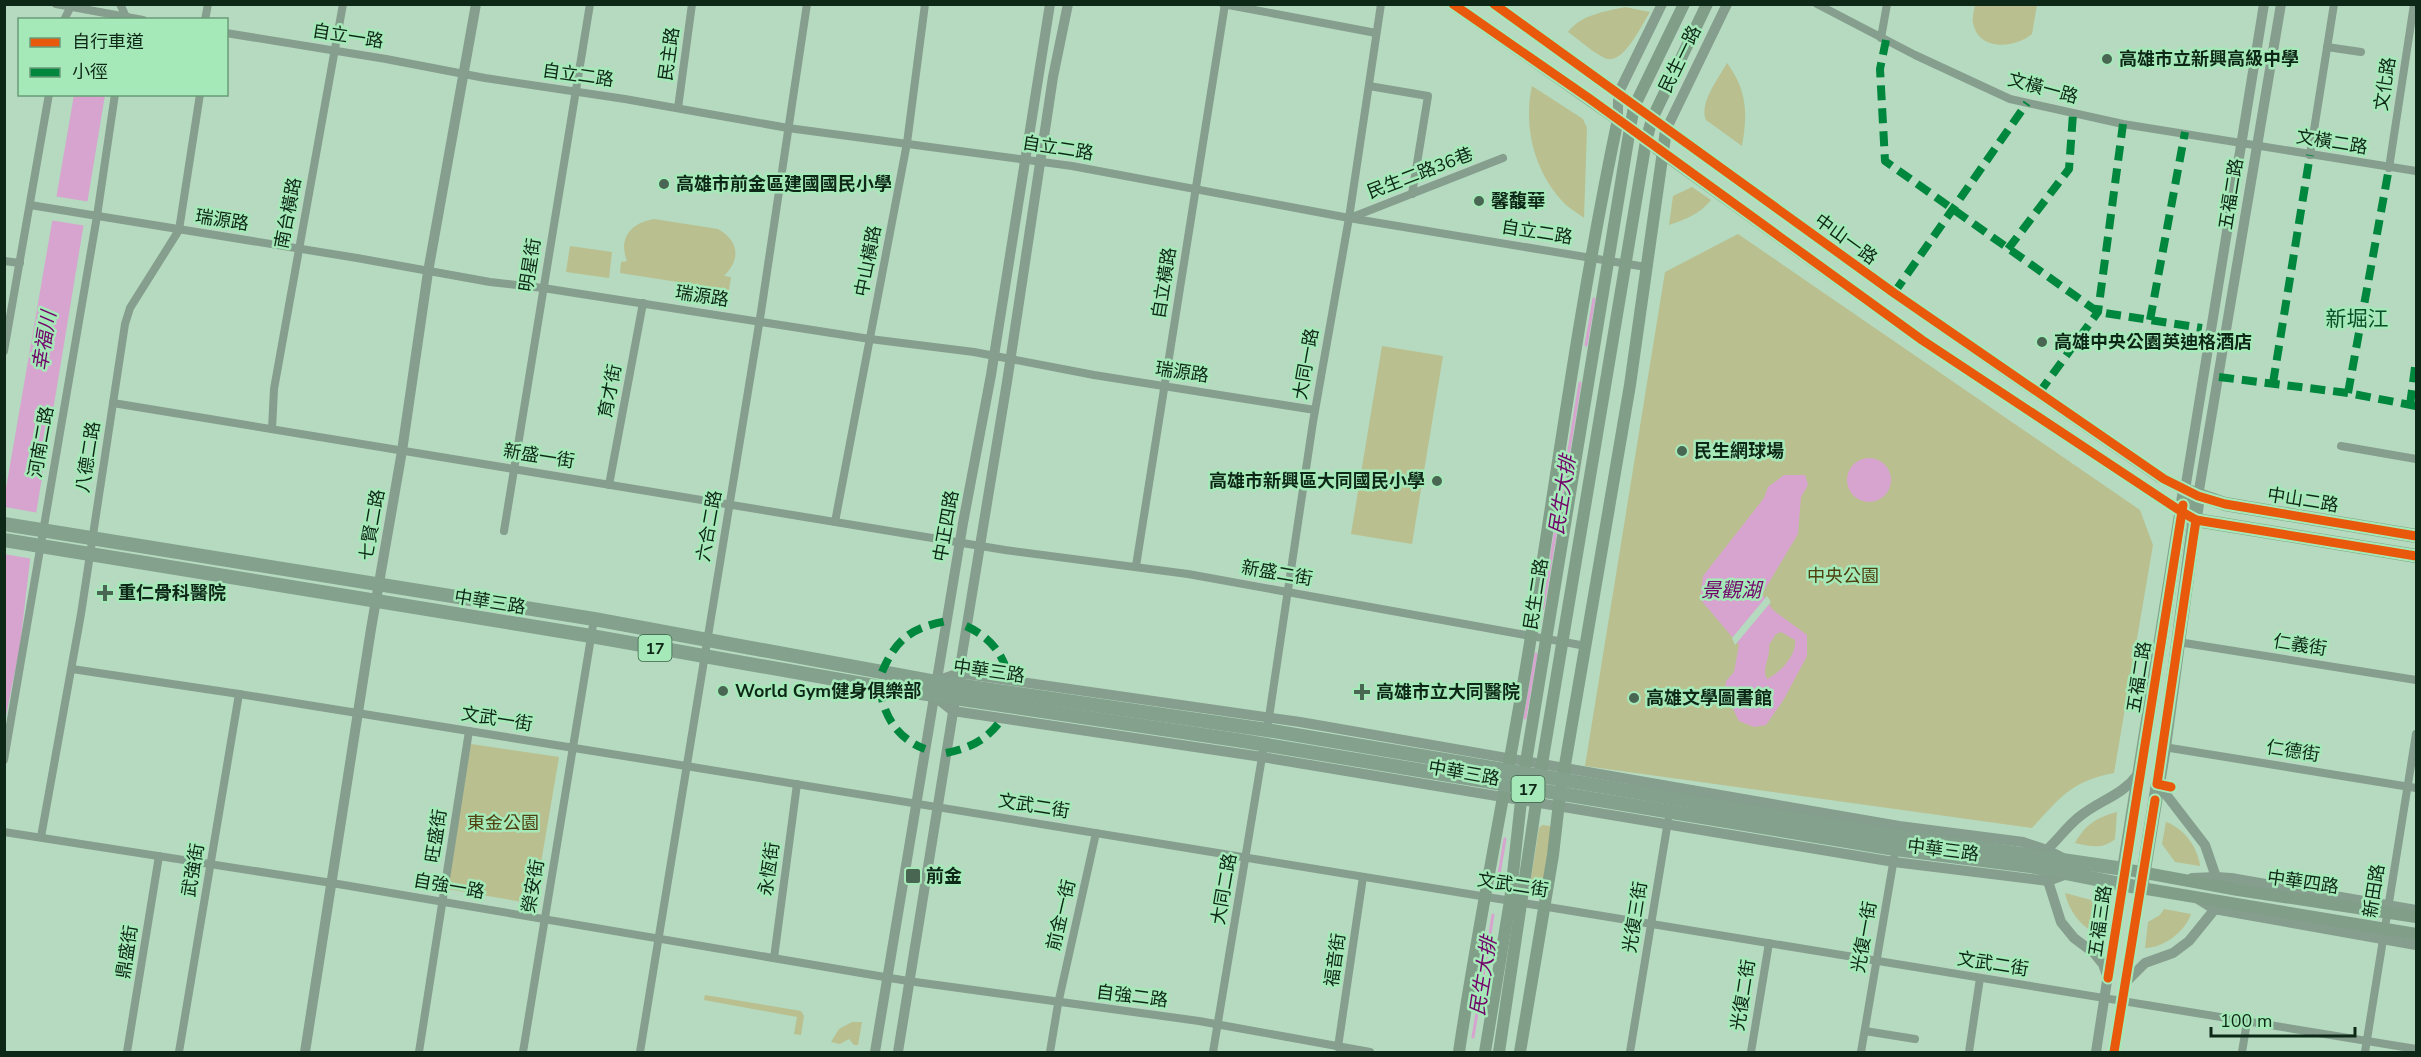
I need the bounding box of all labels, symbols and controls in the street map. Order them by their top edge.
legend [18,18,228,96]
street label: 自立一路 [311,19,385,53]
street label: 民生一路 [1653,21,1707,97]
street label: 民主路 [653,26,685,82]
text: 自行車道 [72,30,144,54]
place label: 高雄市立新興高級中學 [2119,47,2299,71]
marker: 高雄市立新興高級中學 [2100,52,2114,66]
street label: 文化路 [2369,55,2401,113]
street label: 自立二路 [541,58,615,92]
text: 小徑 [72,60,108,84]
street label: 文橫一路 [2005,67,2081,109]
street label: 文橫二路 [2295,125,2369,159]
street label: 自立二路 [1021,131,1095,165]
street label: 民生二路36巷 [1364,142,1476,204]
street label: 五福二路 [2214,157,2248,231]
place label: 高雄市前金區建國國民小學 [676,172,892,196]
street label: 南台橫路 [269,175,307,251]
marker: 高雄市前金區建國國民小學 [657,177,671,191]
place label: 馨馥華 [1491,189,1545,213]
marker: 馨馥華 [1472,194,1486,208]
street label: 瑞源路 [193,204,251,236]
street label: 中山一路 [1810,208,1882,270]
street label: 自立二路 [1500,215,1574,249]
street label: 中山橫路 [849,223,887,299]
street label: 明星街 [514,236,546,294]
street label: 自立橫路 [1147,246,1181,320]
street label: 瑞源路 [673,280,731,312]
district label: 新堀江 [2326,305,2389,333]
water label: 幸福川 [26,307,63,373]
street label: 大同一路 [1288,326,1324,402]
place label: 高雄中央公園英迪格酒店 [2054,330,2252,354]
marker: 高雄中央公園英迪格酒店 [2035,335,2049,349]
street label: 瑞源路 [1154,356,1210,388]
street label: 育才街 [593,362,627,420]
street label: 河南二路 [23,404,59,480]
street label: 八德二路 [71,420,105,494]
street label: 新盛一街 [502,439,576,473]
place label: 民生網球場 [1694,439,1784,463]
marker: 民生網球場 [1675,444,1689,458]
water label: 民生大排 [1543,450,1583,537]
place label: 高雄市新興區大同國民小學 [1209,469,1425,493]
marker: 高雄市新興區大同國民小學 [1430,474,1444,488]
street label: 中山二路 [2266,483,2340,517]
street label: 七賢二路 [354,487,390,563]
street label: 六合二路 [691,488,727,564]
street label: 中正四路 [928,488,964,564]
street label: 新盛二街 [1239,555,1315,591]
street label: 民生二路 [1519,557,1553,631]
park label: 中央公園 [1807,564,1879,588]
water label: 景觀湖 [1701,577,1764,604]
place label: 重仁骨科醫院 [118,581,226,605]
marker: 重仁骨科醫院 [96,584,114,602]
street label: 中華三路 [453,585,527,619]
street label: 仁義街 [2271,629,2329,661]
road number: 17 [638,635,672,661]
street label: 五福二路 [2122,640,2156,714]
street label: 中華三路 [952,654,1026,688]
place label: World Gym健身俱樂部 [735,679,921,703]
place label: 高雄市立大同醫院 [1376,680,1520,704]
marker: 高雄市立大同醫院 [1353,683,1371,701]
marker: World Gym健身俱樂部 [716,684,730,698]
place label: 高雄文學圖書館 [1646,686,1772,710]
marker: 高雄文學圖書館 [1627,691,1641,705]
street label: 文武一街 [460,702,534,736]
street label: 仁德街 [2264,735,2322,767]
street label: 中華三路 [1426,755,1502,791]
road number: 17 [1512,776,1544,802]
street label: 文武二街 [997,789,1071,823]
street label: 旺盛街 [420,807,452,865]
park label: 東金公園 [467,811,539,835]
street label: 中華三路 [1906,834,1980,866]
street label: 武強街 [176,841,210,899]
street label: 永恆街 [753,841,785,897]
street label: 大同二路 [1206,851,1242,927]
street label: 榮安街 [516,857,550,915]
street label: 新田路 [2358,862,2390,920]
place label: 前金 [926,864,962,888]
street label: 中華四路 [2266,865,2340,899]
marker: 前金 [904,867,922,885]
street label: 自強一路 [411,868,487,904]
street label: 文武二街 [1476,868,1550,902]
street label: 前金一街 [1041,877,1081,953]
street label: 光復三街 [1618,880,1652,954]
street label: 五福三路 [2083,884,2117,958]
street label: 光復一街 [1846,899,1882,975]
street label: 鼎盛街 [111,923,143,981]
water label: 民生大排 [1464,931,1504,1018]
street label: 福音街 [1319,932,1351,988]
street label: 文武二街 [1956,947,2030,981]
street label: 光復二街 [1726,958,1760,1032]
street label: 自強二路 [1095,980,1169,1012]
scale bar [2211,1000,2355,1038]
text: 100 m [2220,1009,2272,1033]

